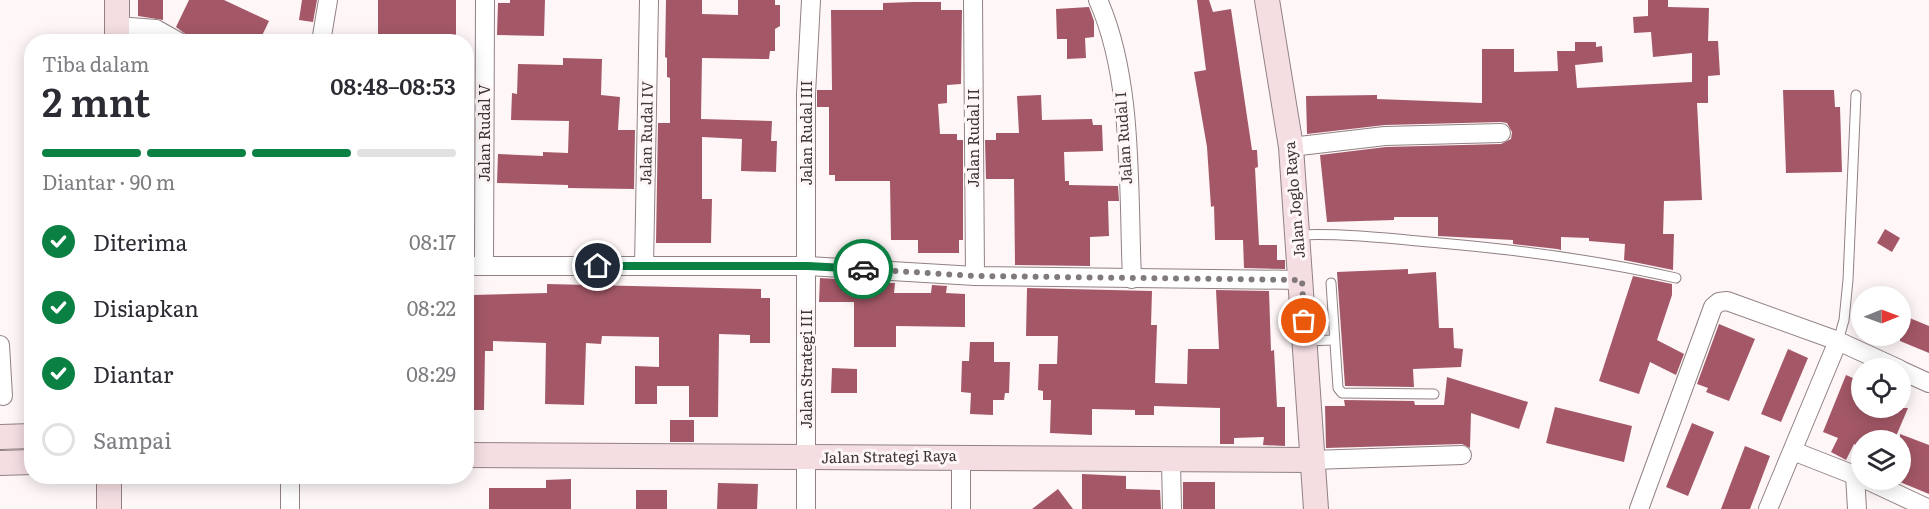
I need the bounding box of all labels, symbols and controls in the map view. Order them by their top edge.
text: Tiba dalam [42,48,149,78]
text: 08:48–08:53 [330,69,456,102]
text: 2 mnt [42,71,150,129]
street label: Jalan Rudal III [794,80,817,186]
street label: Jalan Rudal IV [633,81,658,185]
street label: Jalan Rudal V [472,84,495,182]
street label: Jalan Rudal II [961,88,984,188]
street label: Jalan Rudal I [1108,91,1137,185]
street label: Jalan Joglo Raya [1277,140,1310,260]
text: Diantar · 90 m [42,166,175,196]
icon: check [42,225,75,258]
text: Diterima [93,225,187,258]
text: 08:17 [409,226,456,256]
courier [833,239,893,299]
pin [572,240,623,291]
icon: home [581,249,614,282]
icon: car [847,253,880,286]
north arrow [1851,286,1911,346]
map controls [1851,286,1911,490]
icon: check [42,291,75,324]
text: Disiapkan [93,291,199,324]
text: 08:22 [407,292,456,322]
pin [1278,295,1329,346]
icon: bag [1287,304,1320,337]
street label: Jalan Strategi III [794,309,817,429]
icon: check [42,357,75,390]
text: Diantar [93,357,173,390]
text: 08:29 [406,358,456,388]
button: locate [1851,358,1911,418]
text: Sampai [93,423,171,456]
button: layers [1851,430,1911,490]
street label: Jalan Strategi Raya [821,443,958,468]

